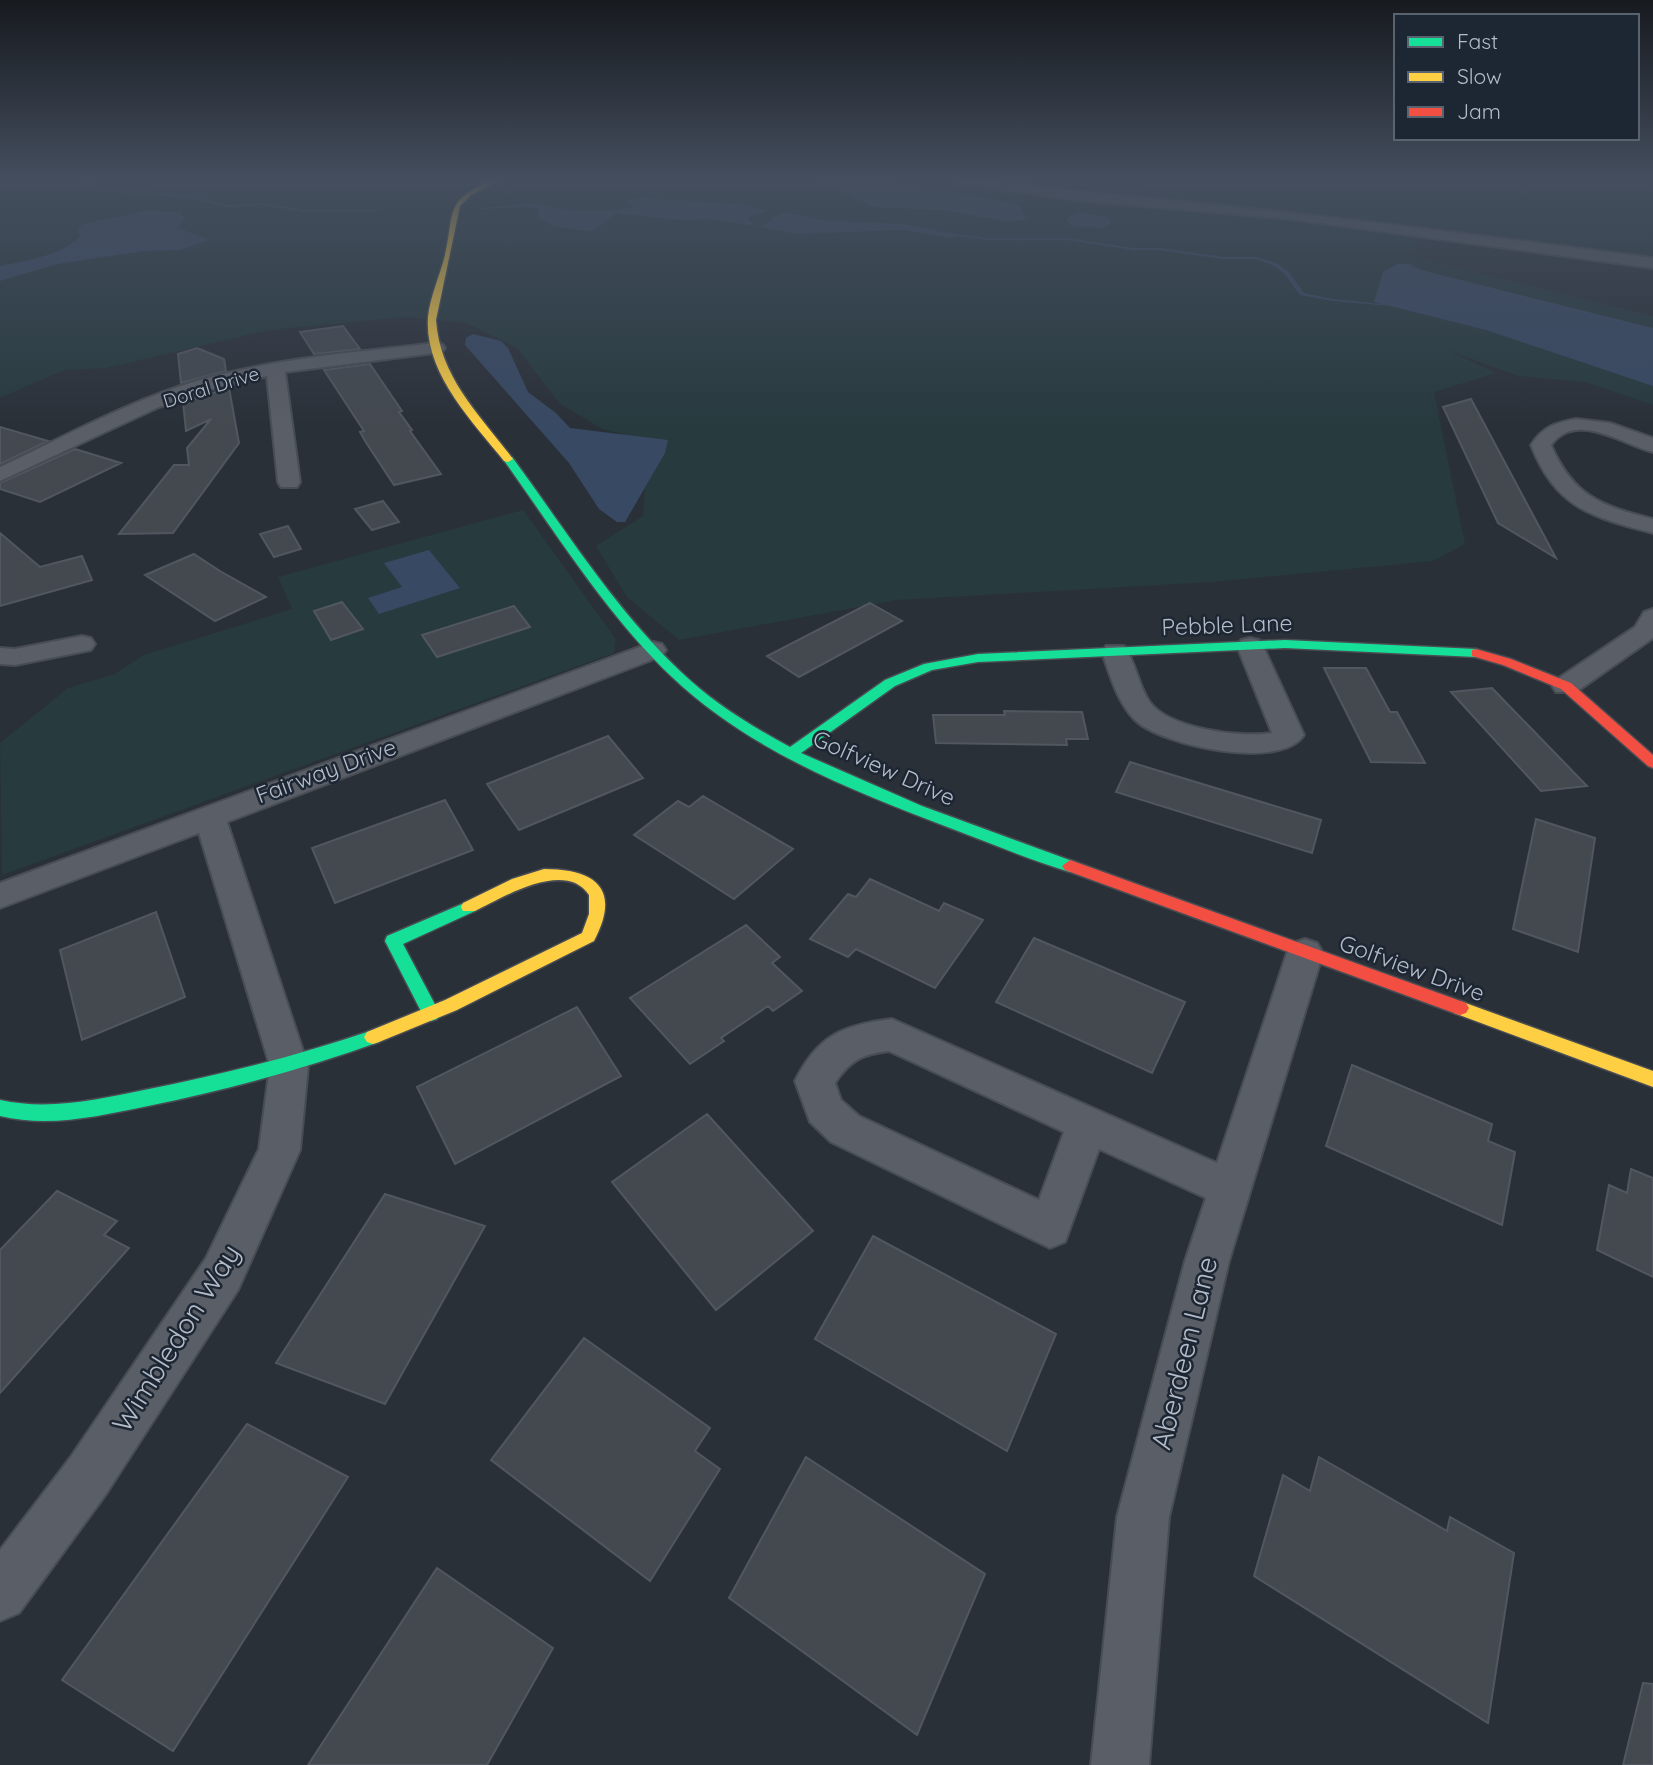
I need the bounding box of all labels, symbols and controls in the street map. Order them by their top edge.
legend [1394,14,1639,140]
text: Fast [1457,28,1498,54]
text: Slow [1457,63,1502,89]
text: Jam [1457,98,1501,124]
street label: Doral Drive [160,361,262,413]
street label: Pebble Lane [1161,608,1293,641]
street label: Golfview Drive [809,723,960,812]
street label: Fairway Drive [252,732,400,809]
street label: Golfview Drive [1335,928,1489,1007]
street label: Wimbledon Way [104,1237,247,1438]
street label: Aberdeen Lane [1143,1253,1224,1453]

